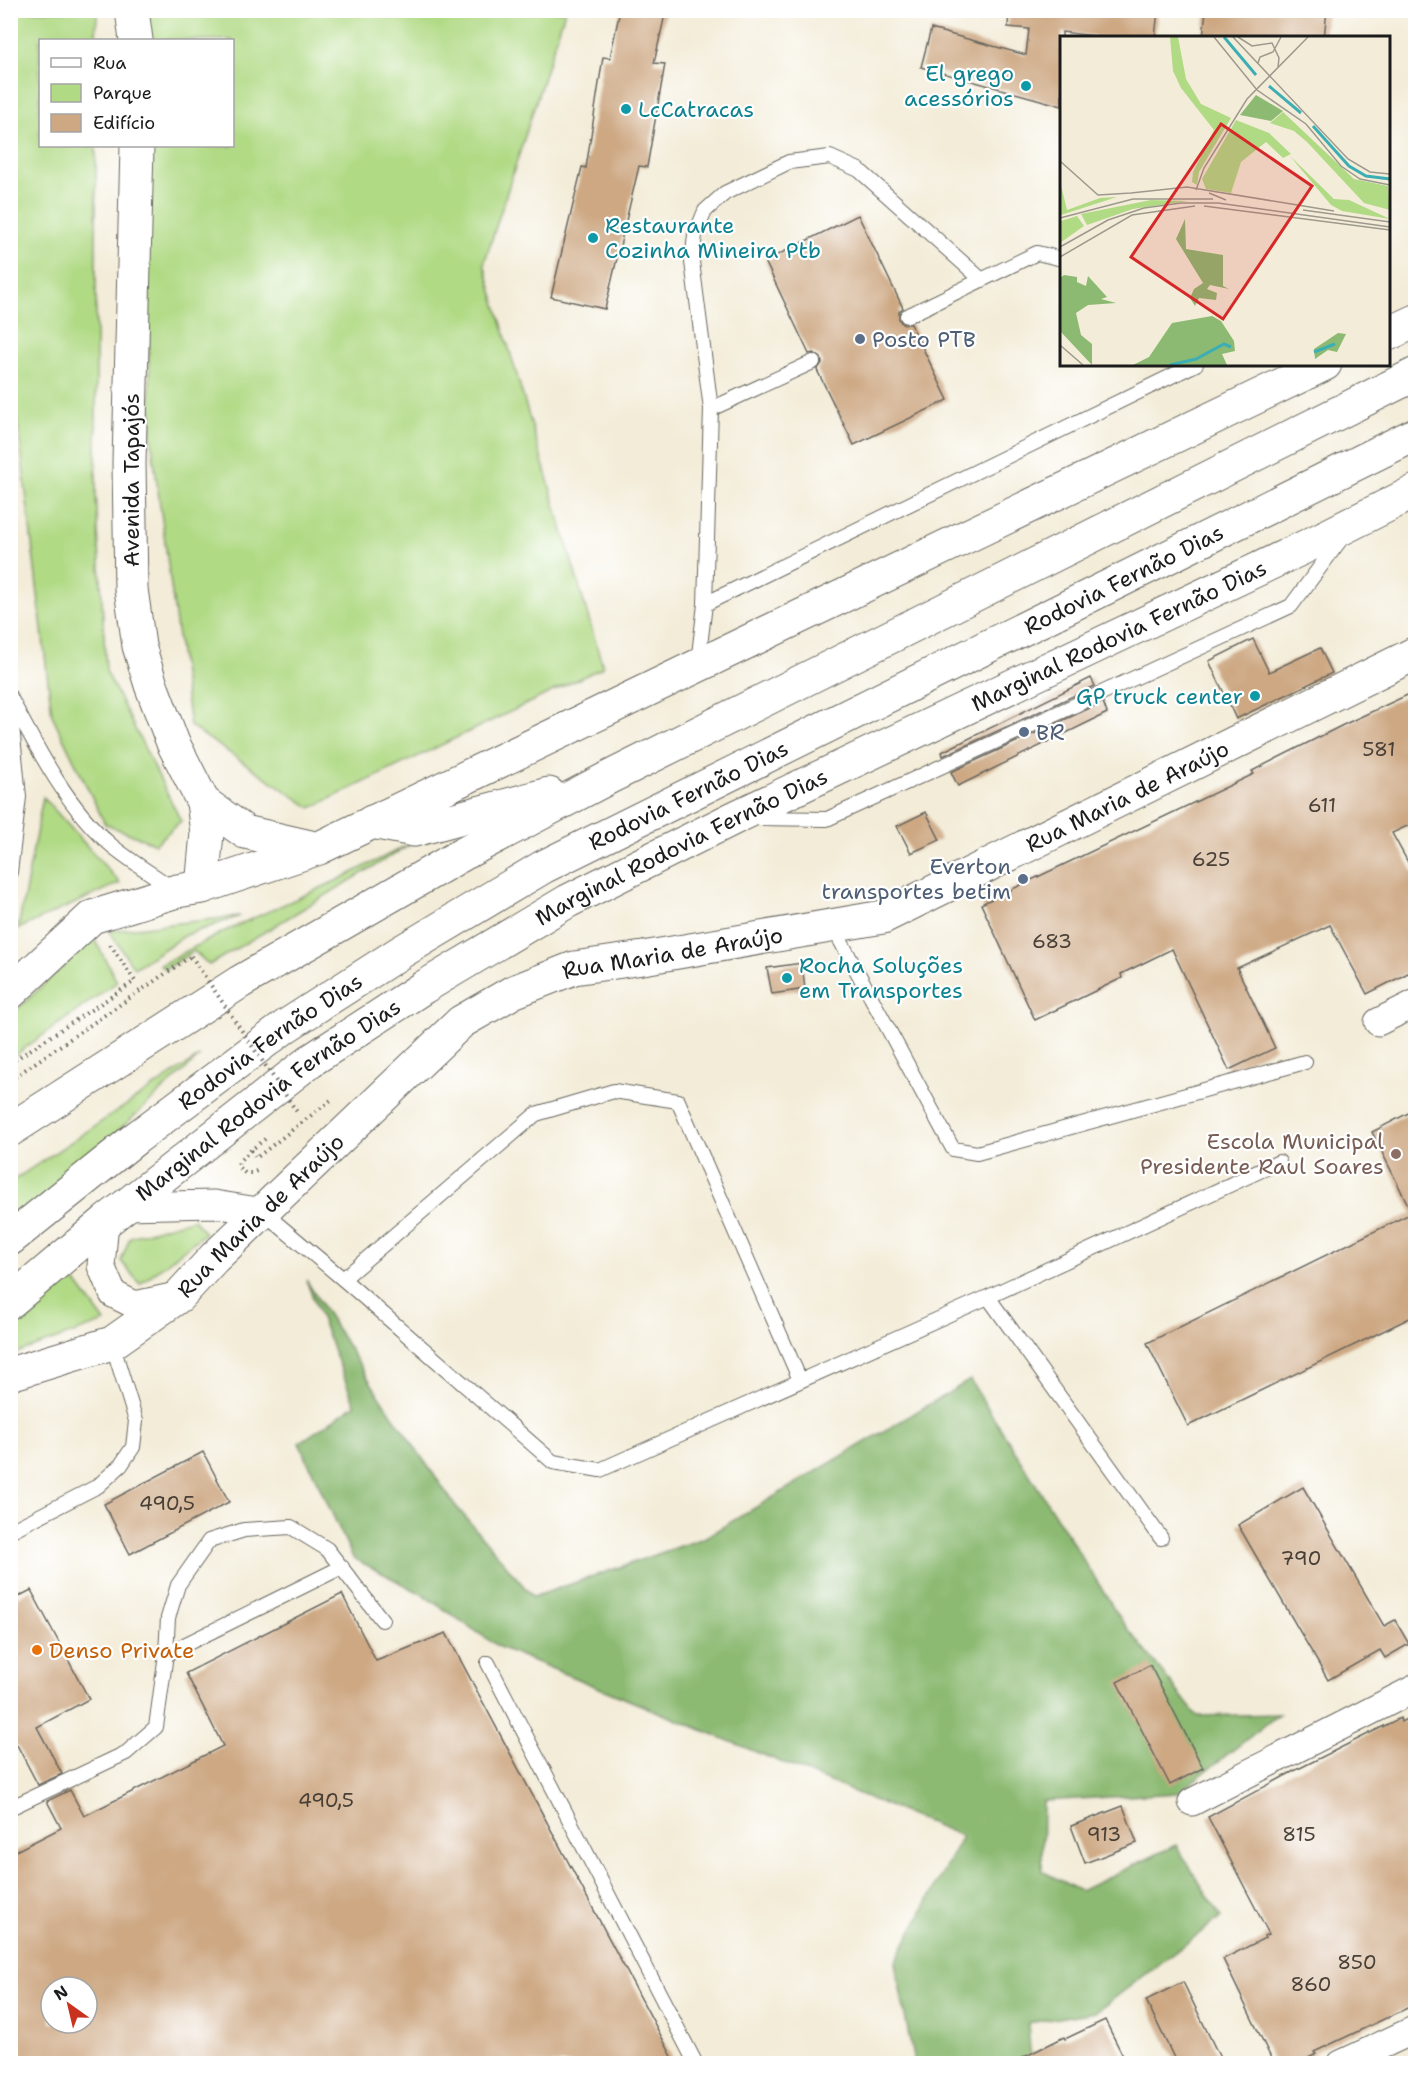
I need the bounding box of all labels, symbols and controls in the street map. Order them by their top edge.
inset map [1060,36,1390,366]
legend [39,39,234,147]
text: Rua [93,51,126,75]
place label: El grego acessórios [904,59,1014,113]
marker: El grego acessórios [1019,79,1033,93]
text: Parque [93,81,152,105]
place label: LcCatracas [638,95,754,124]
marker: LcCatracas [619,102,633,116]
text: Edifício [93,111,155,135]
place label: Restaurante Cozinha Mineira Ptb [605,211,821,265]
marker: Restaurante Cozinha Mineira Ptb [586,231,600,245]
place label: Posto PTB [872,325,976,354]
marker: Posto PTB [853,332,867,346]
street label: Avenida Tapajós [117,393,146,567]
street label: Rodovia Fernão Dias [1019,517,1228,641]
street label: Marginal Rodovia Fernão Dias [966,553,1271,718]
place label: GP truck center [1076,682,1243,711]
marker: GP truck center [1248,689,1262,703]
place label: BR [1036,718,1065,747]
marker: BR [1017,725,1031,739]
street label: Rodovia Fernão Dias [584,733,793,857]
street label: Rua Maria de Araújo [1021,734,1234,859]
house number: 581 [1362,736,1396,762]
street label: Marginal Rodovia Fernão Dias [529,761,832,932]
house number: 611 [1308,792,1336,818]
house number: 625 [1192,846,1230,872]
place label: Everton transportes betim [821,852,1011,906]
marker: Everton transportes betim [1016,872,1030,886]
street label: Rua Maria de Araújo [558,920,785,986]
house number: 683 [1032,928,1072,954]
place label: Rocha Soluções em Transportes [799,951,963,1005]
street label: Rodovia Fernão Dias [172,966,368,1116]
marker: Rocha Soluções em Transportes [780,971,794,985]
street label: Marginal Rodovia Fernão Dias [129,992,406,1207]
street label: Rua Maria de Araújo [170,1127,350,1304]
place label: Escola Municipal Presidente Raul Soares [1140,1127,1384,1181]
marker: Escola Municipal Presidente Raul Soares [1389,1147,1403,1161]
house number: 490,5 [139,1490,195,1516]
house number: 790 [1281,1545,1321,1571]
place label: Denso Private [49,1636,194,1665]
marker: Denso Private [30,1643,44,1657]
house number: 490,5 [298,1787,354,1813]
house number: 913 [1087,1821,1121,1847]
house number: 815 [1282,1821,1316,1847]
house number: 850 [1337,1949,1377,1975]
house number: 860 [1291,1971,1331,1997]
north arrow [39,1975,99,2035]
text: N [50,1981,72,2005]

